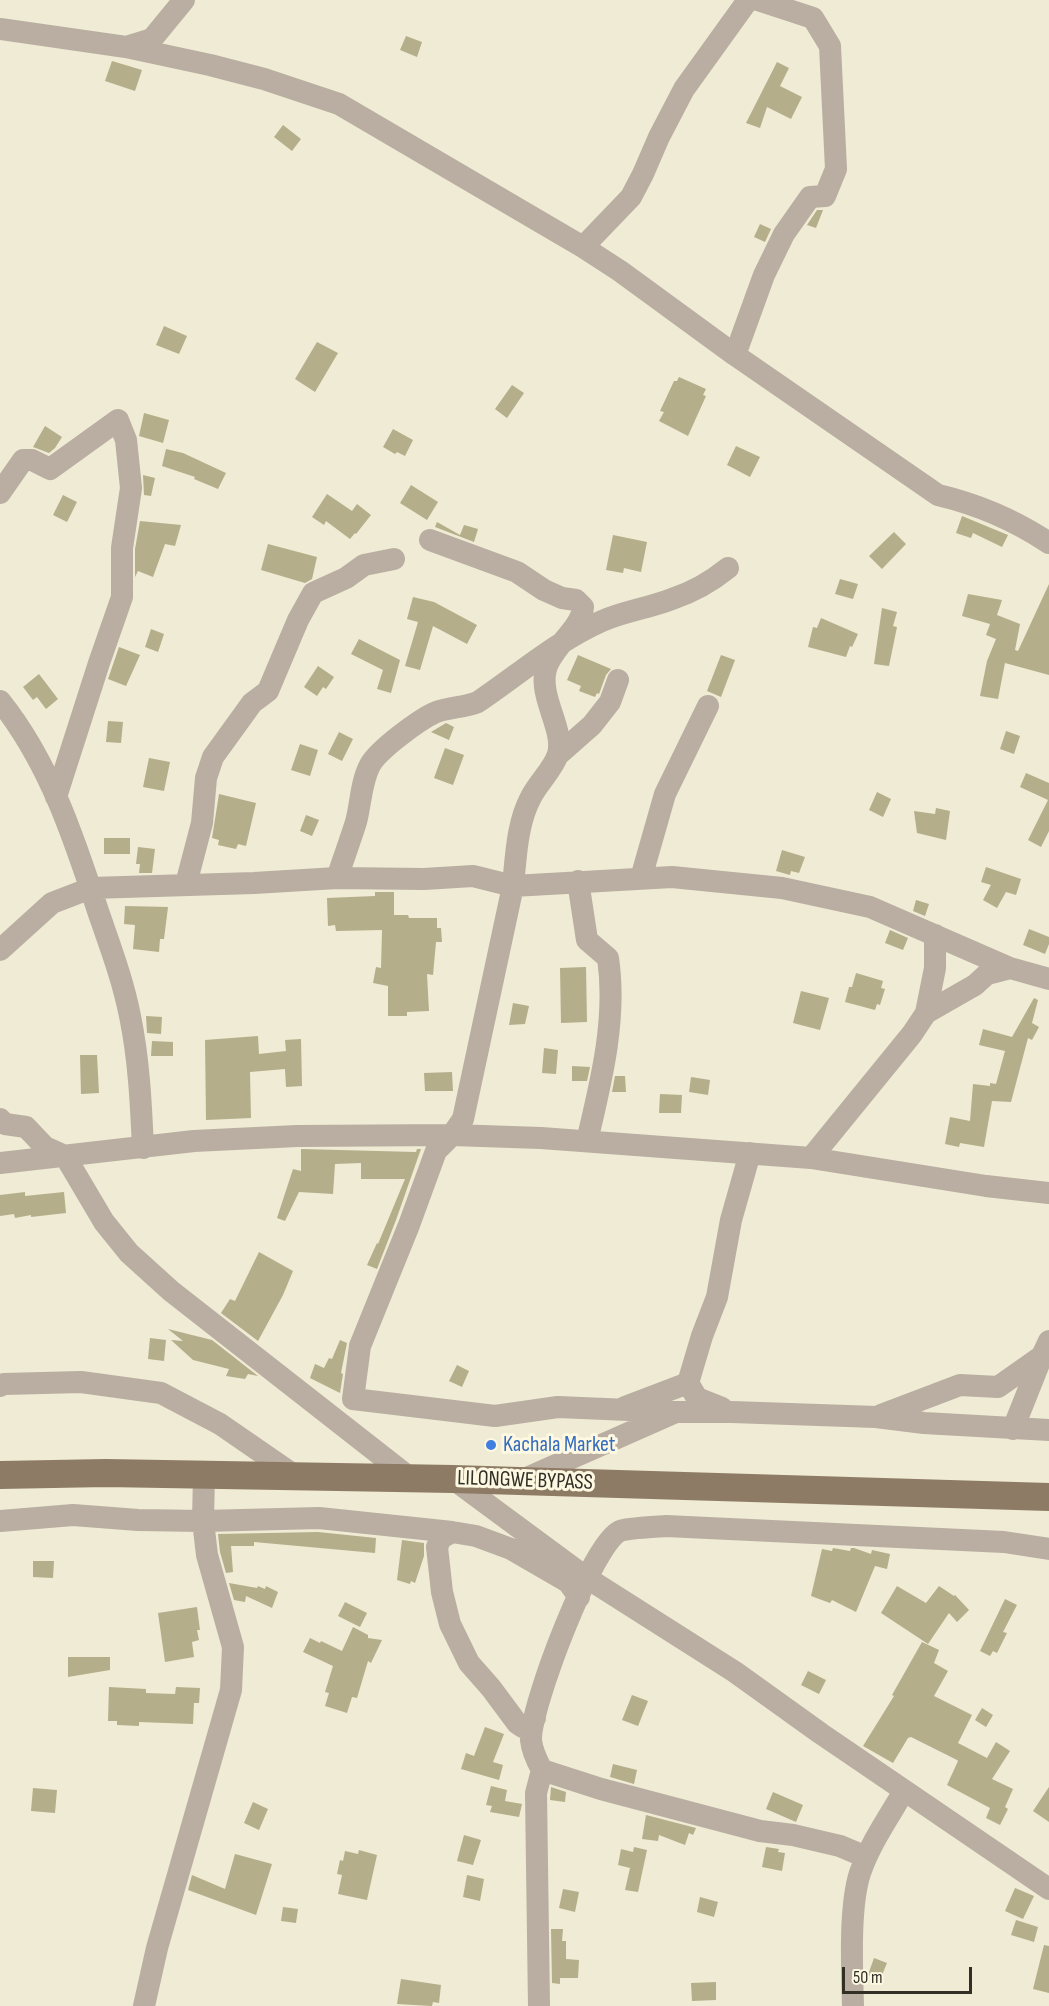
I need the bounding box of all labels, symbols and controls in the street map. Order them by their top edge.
place label: Kachala Market [503,1432,615,1458]
marker: Kachala Market [484,1438,498,1452]
street label: LILONGWE BYPASS [457,1465,593,1497]
scale bar [845,1955,976,1993]
text: 50 m [853,1967,883,1988]

